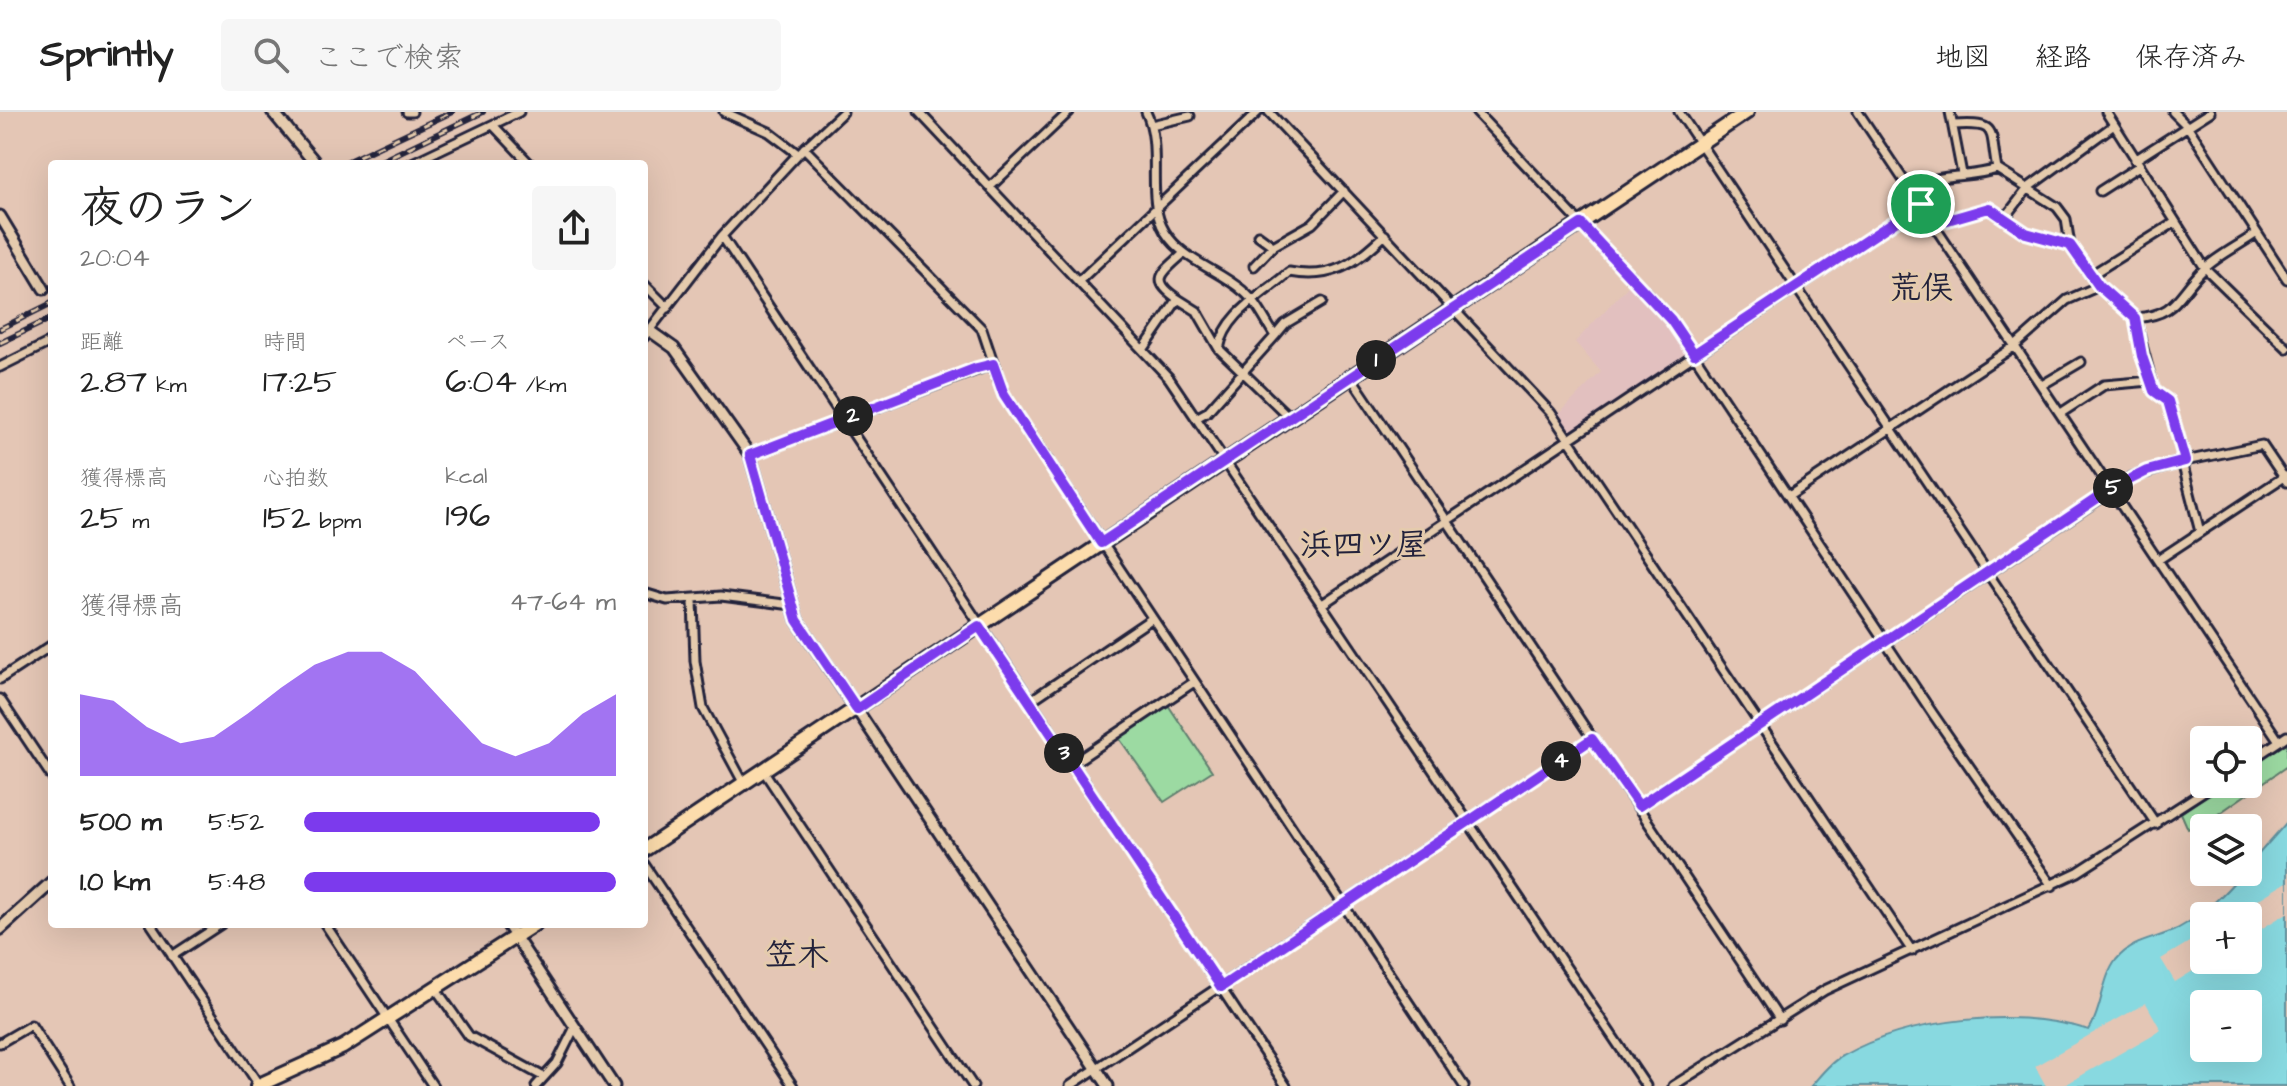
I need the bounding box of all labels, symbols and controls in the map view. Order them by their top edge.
search box [221,19,781,91]
text: Sprintly [40,29,173,81]
icon: search [249,33,293,77]
text: ここで検索 [313,37,463,79]
text: 地図 [1935,38,1991,77]
text: 経路 [2035,38,2091,77]
text: 保存済み [2135,38,2247,77]
pin [1887,170,1955,238]
text: 夜のラン [80,179,256,240]
icon: arrive [1899,182,1943,226]
button: share [532,186,616,270]
text: 20:04 [80,240,150,276]
district label: 荒俣 [1889,266,1953,311]
text: 距離 [80,327,124,358]
text: 時間 [263,327,307,358]
text: ペース [445,327,510,358]
pin: 1 [1356,340,1396,380]
text: 1 [1375,344,1377,375]
text: 2.87 [80,358,147,406]
text: 17:25 [263,358,337,406]
text: 6:04 [445,358,517,406]
text: km [147,370,187,401]
text: /km [517,370,566,401]
pin: 2 [833,396,873,436]
text: 2 [847,400,859,431]
text: kcal [445,461,487,492]
text: 獲得標高 [80,463,168,494]
text: 心拍数 [263,463,329,494]
pin: 5 [2093,468,2133,508]
text: 5 [2105,472,2121,503]
text: 196 [445,492,490,540]
text: 25 [80,494,124,542]
text: 152 [263,494,311,542]
text: m [124,506,149,537]
text: bpm [311,506,361,537]
district label: 浜四ツ屋 [1300,523,1428,568]
text: 47–64 m [510,584,616,620]
text: 獲得標高 [80,588,184,624]
map controls [2190,726,2262,1062]
button: locate [2190,726,2262,798]
pin: 3 [1044,733,1084,773]
text: 3 [1058,737,1070,768]
pin: 4 [1541,741,1581,781]
text: 4 [1554,745,1568,776]
text: 500 m [80,804,162,840]
text: 5:52 [208,804,264,840]
button: layers [2190,814,2262,886]
text: 1.0 km [80,864,150,900]
text: 5:48 [208,864,265,900]
button: + [2190,902,2262,974]
district label: 笠木 [765,933,829,978]
button: − [2190,990,2262,1062]

